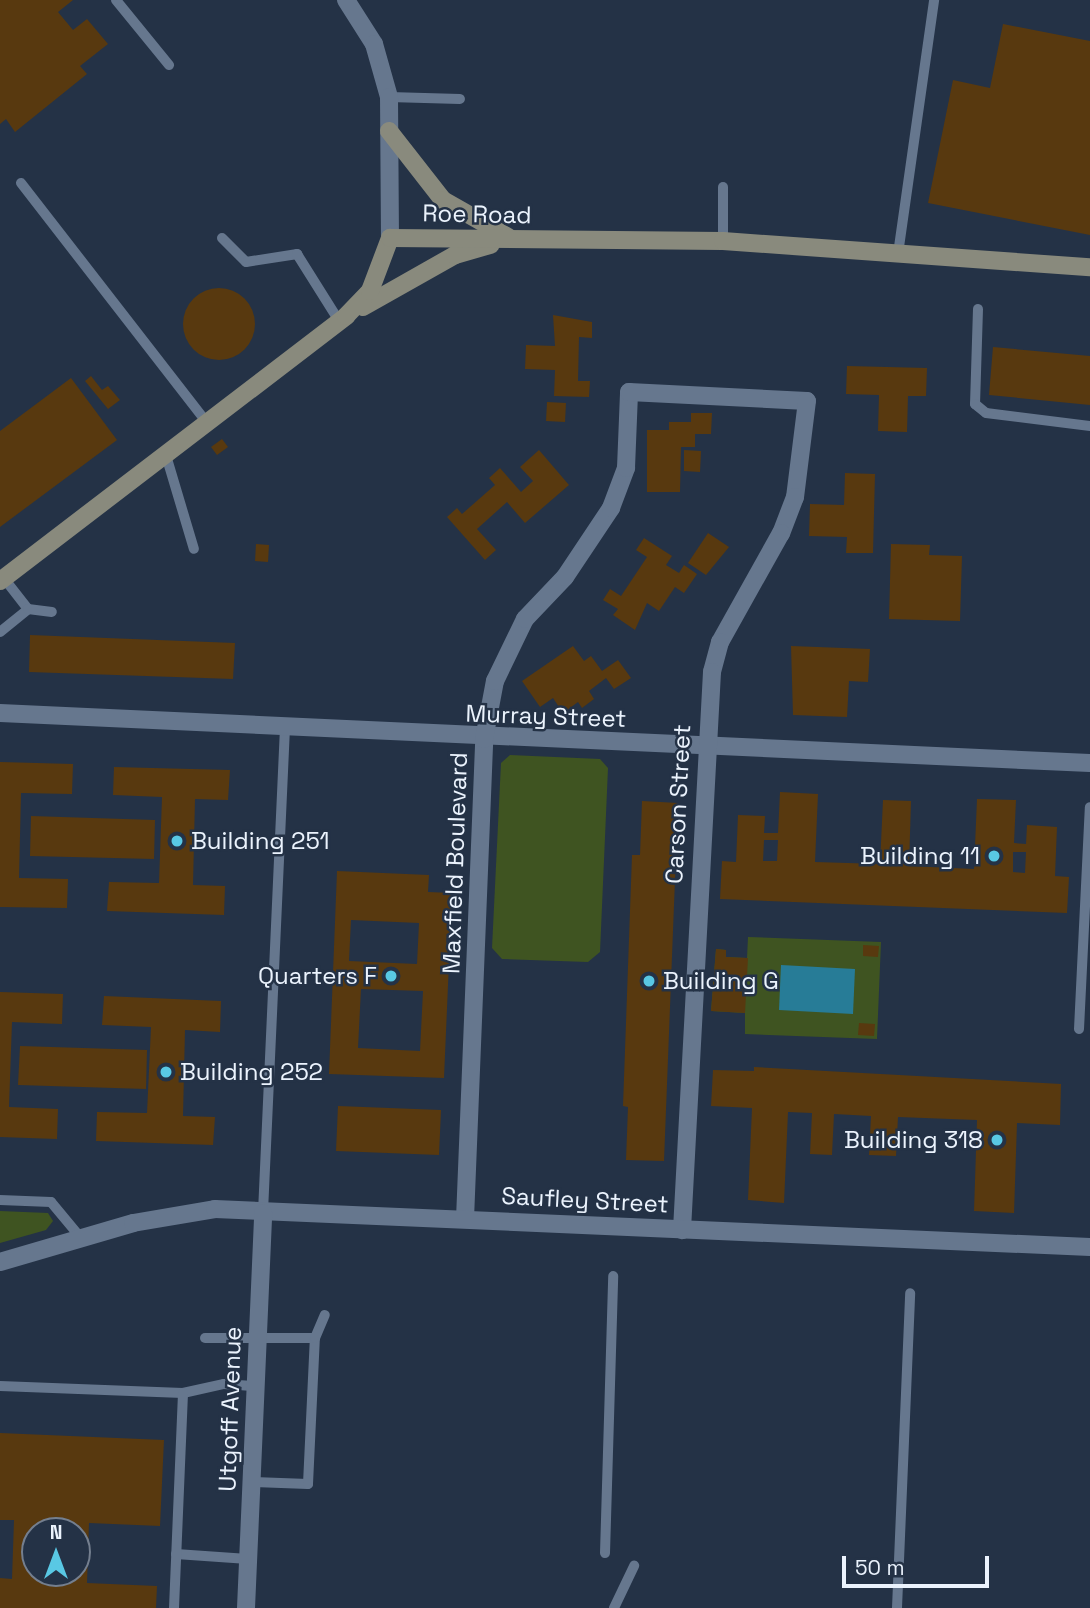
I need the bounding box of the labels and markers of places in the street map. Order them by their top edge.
place label: Building 251 [191,827,329,855]
marker: Building 251 [169,833,185,849]
place label: Building 11 [860,842,980,870]
marker: Building 11 [986,848,1002,864]
place label: Quarters F [258,962,377,990]
place label: Building G [663,967,779,995]
marker: Quarters F [383,968,399,984]
marker: Building G [641,973,657,989]
place label: Building 252 [180,1058,323,1086]
marker: Building 252 [158,1064,174,1080]
place label: Building 318 [844,1126,983,1154]
marker: Building 318 [989,1132,1005,1148]

